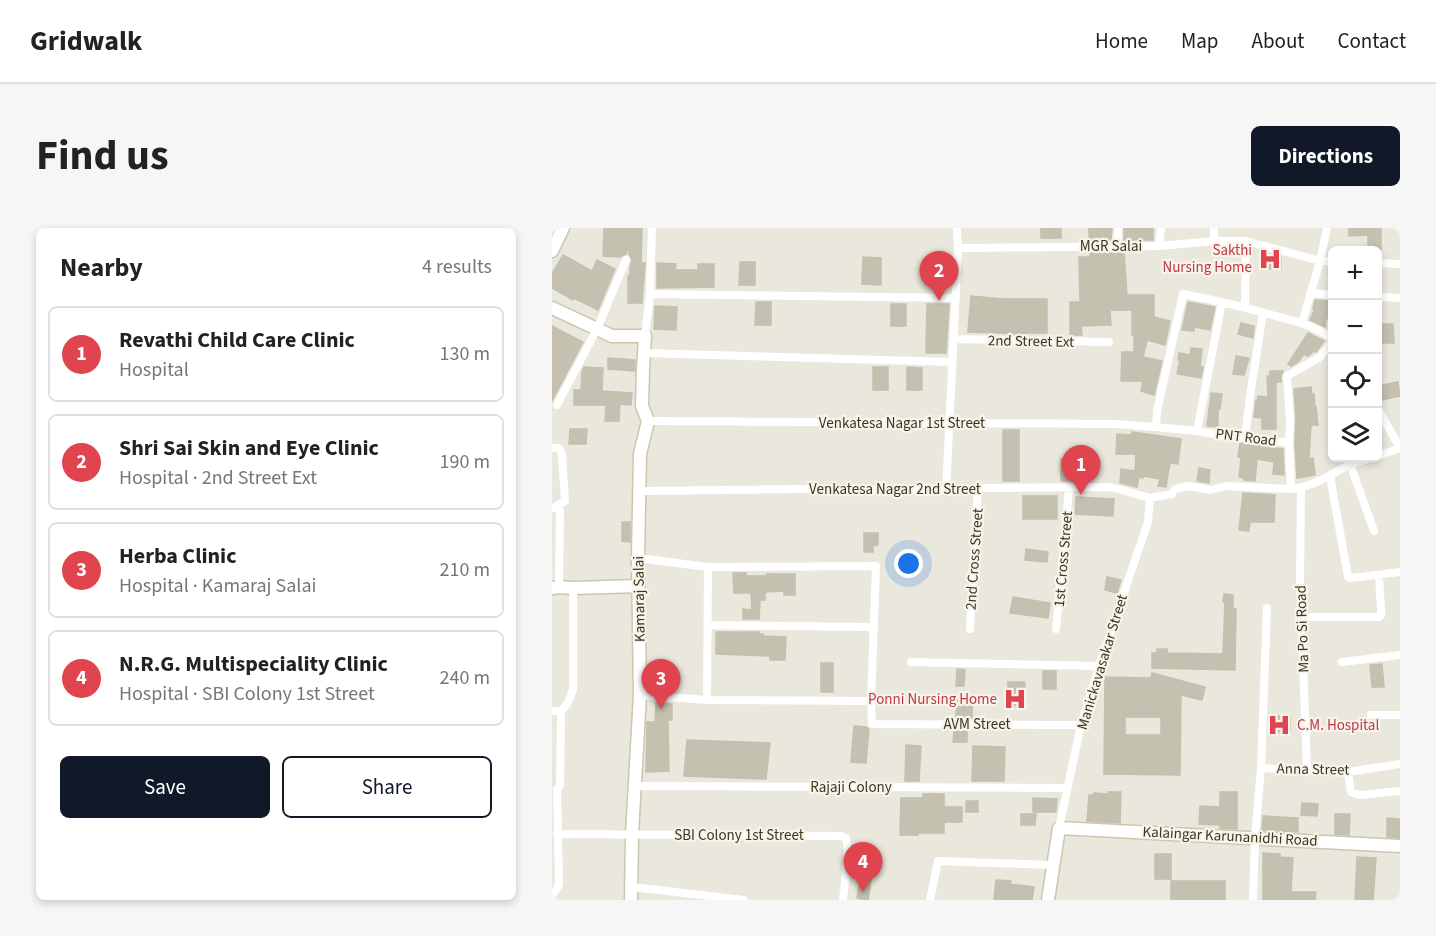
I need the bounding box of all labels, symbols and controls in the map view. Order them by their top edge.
text: Gridwalk [30,21,142,61]
text: Home [1095,26,1148,56]
text: Map [1181,26,1219,56]
text: About [1252,26,1304,56]
text: Contact [1337,26,1406,56]
text: Find us [36,126,169,186]
button: Directions [1251,126,1400,186]
street label: MGR Salai [1080,236,1142,257]
place label: Sakthi Nursing Home [1162,240,1252,278]
hospital icon: Sakthi Nursing Home [1257,246,1283,272]
map controls [1328,246,1382,462]
button: + [1328,246,1382,300]
text: Nearby [60,249,143,286]
pin: 2 [920,251,958,301]
text: 4 results [422,253,492,281]
button: − [1328,300,1382,354]
text: Revathi Child Care Clinic [119,324,355,356]
street label: 2nd Street Ext [988,330,1074,353]
text: 1 [76,340,87,368]
text: 130 m [440,340,490,368]
button: locate [1328,354,1382,408]
text: Hospital [119,356,189,384]
button: layers [1328,408,1382,462]
street label: Venkatesa Nagar 1st Street [819,413,985,434]
street label: PNT Road [1214,423,1278,452]
text: Shri Sai Skin and Eye Clinic [119,432,379,464]
pin: 1 [1062,446,1100,495]
text: 2 [76,448,87,476]
text: 190 m [440,448,490,476]
text: Hospital · 2nd Street Ext [119,464,317,492]
street label: Venkatesa Nagar 2nd Street [809,479,981,500]
street label: 2nd Cross Street [960,507,989,611]
street label: 1st Cross Street [1049,510,1078,608]
text: Herba Clinic [119,540,236,572]
your location [894,549,923,578]
text: 3 [76,556,87,584]
text: 210 m [440,556,490,584]
street label: Kamaraj Salai [628,556,651,642]
text: Hospital · Kamaraj Salai [119,572,316,600]
street label: Ma Po Si Road [1290,585,1315,673]
street label: Manickavasakar Street [1072,592,1133,733]
text: N.R.G. Multispeciality Clinic [119,648,388,680]
pin: 3 [642,660,680,709]
text: 4 [76,664,87,692]
text: 240 m [440,664,490,692]
text: Hospital · SBI Colony 1st Street [119,680,375,708]
hospital icon: Ponni Nursing Home [1002,686,1028,712]
place label: Ponni Nursing Home [868,689,997,710]
hospital icon: C.M. Hospital [1266,712,1292,738]
street label: AVM Street [943,714,1011,735]
place label: C.M. Hospital [1297,715,1379,736]
button: Save [60,756,270,818]
button: Share [282,756,492,818]
street label: Anna Street [1276,758,1350,781]
street label: Rajaji Colony [810,777,892,798]
street label: Kalaingar Karunanidhi Road [1142,821,1318,852]
street label: SBI Colony 1st Street [674,825,804,846]
pin: 4 [844,842,882,892]

